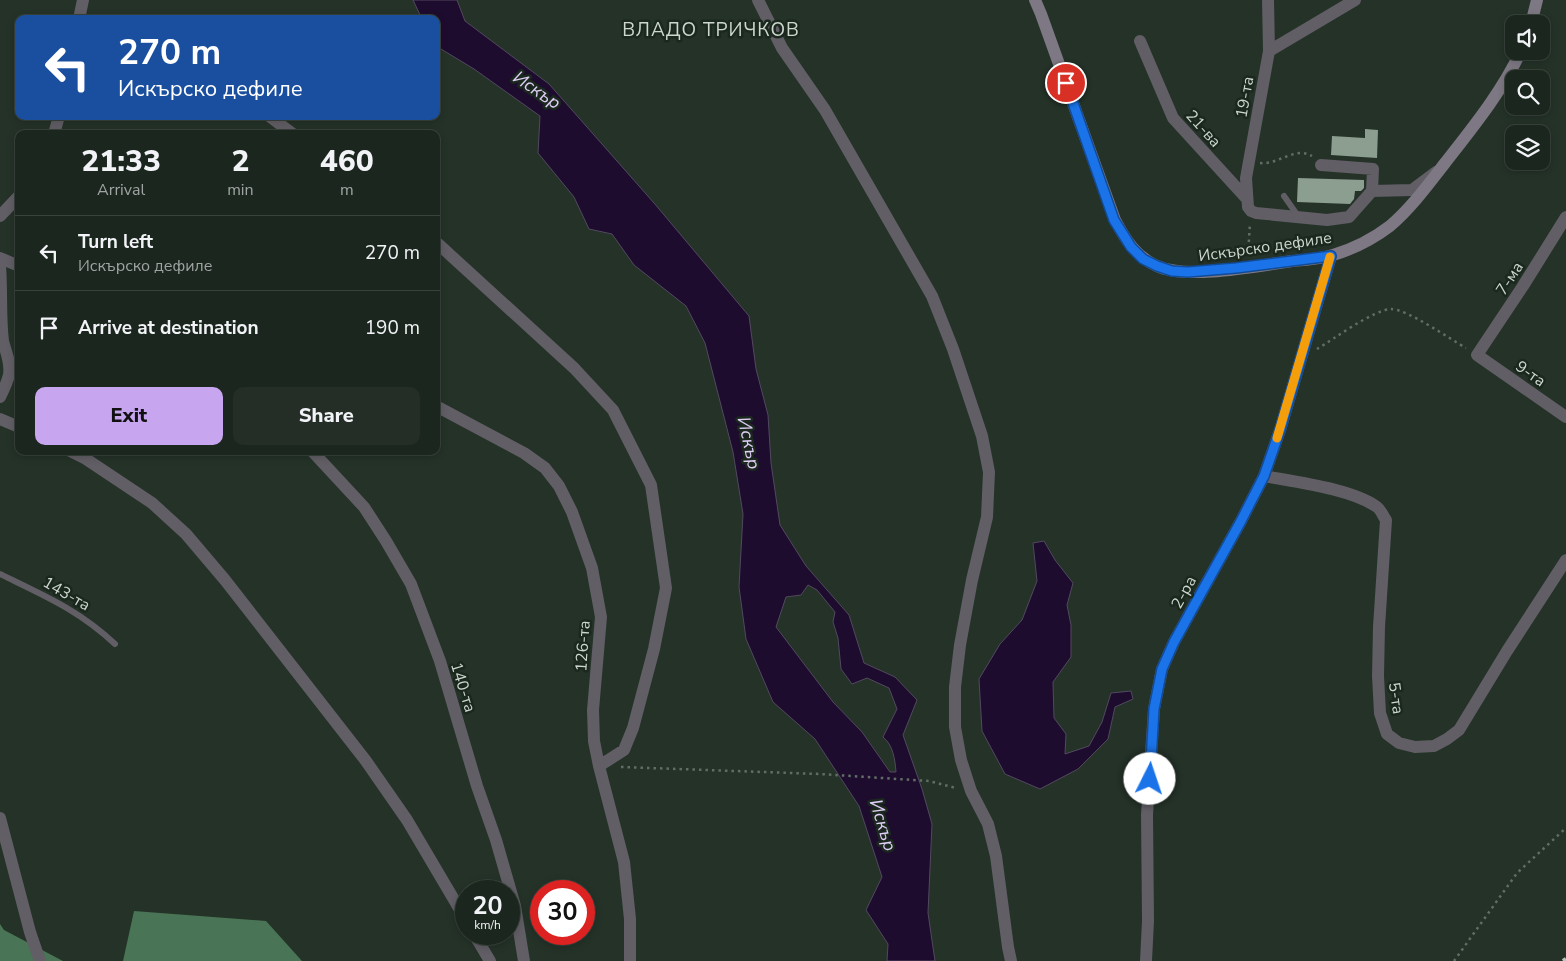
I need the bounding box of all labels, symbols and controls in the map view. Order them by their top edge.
map controls [1505,15,1550,170]
button: sound [1505,15,1550,60]
district label: ВЛАДО ТРИЧКОВ [622,17,800,43]
text: 270 m [118,29,221,76]
icon: left [35,35,100,100]
pin [1045,62,1087,104]
water label: Искър [508,65,566,115]
icon: arrive [1052,69,1080,97]
button: search [1505,70,1550,115]
text: Искърско дефиле [118,74,303,104]
street label: 19-та [1231,75,1259,120]
street label: 21-ва [1181,105,1226,152]
button: layers [1505,125,1550,170]
text: 21:33 [81,141,161,182]
text: 2 [231,141,249,182]
text: 460 [320,141,374,182]
text: Arrival [97,179,145,201]
text: min [227,179,254,201]
text: m [340,179,354,201]
street label: Искърско дефиле [1197,227,1333,267]
text: Turn left [78,229,153,255]
icon: left [35,239,63,267]
text: 270 m [365,240,420,266]
text: Искърско дефиле [78,255,212,277]
street label: 7-ма [1491,258,1529,299]
icon: arrive [35,314,63,342]
text: Arrive at destination [78,315,259,341]
text: 190 m [365,315,420,341]
street label: 9-та [1511,356,1550,392]
button: Exit [35,387,223,445]
button: Share [233,387,420,445]
water label: Искър [732,415,766,471]
street label: 143-та [39,572,94,616]
street label: 2-ра [1166,572,1202,613]
street label: 126-та [570,620,596,672]
street label: 140-та [445,660,481,715]
street label: 5-та [1383,681,1409,716]
position arrow [1123,752,1175,804]
water label: Искър [864,796,902,854]
speed limit sign: 30 [530,880,595,945]
text: 20 [472,889,503,923]
text: km/h [474,917,501,933]

